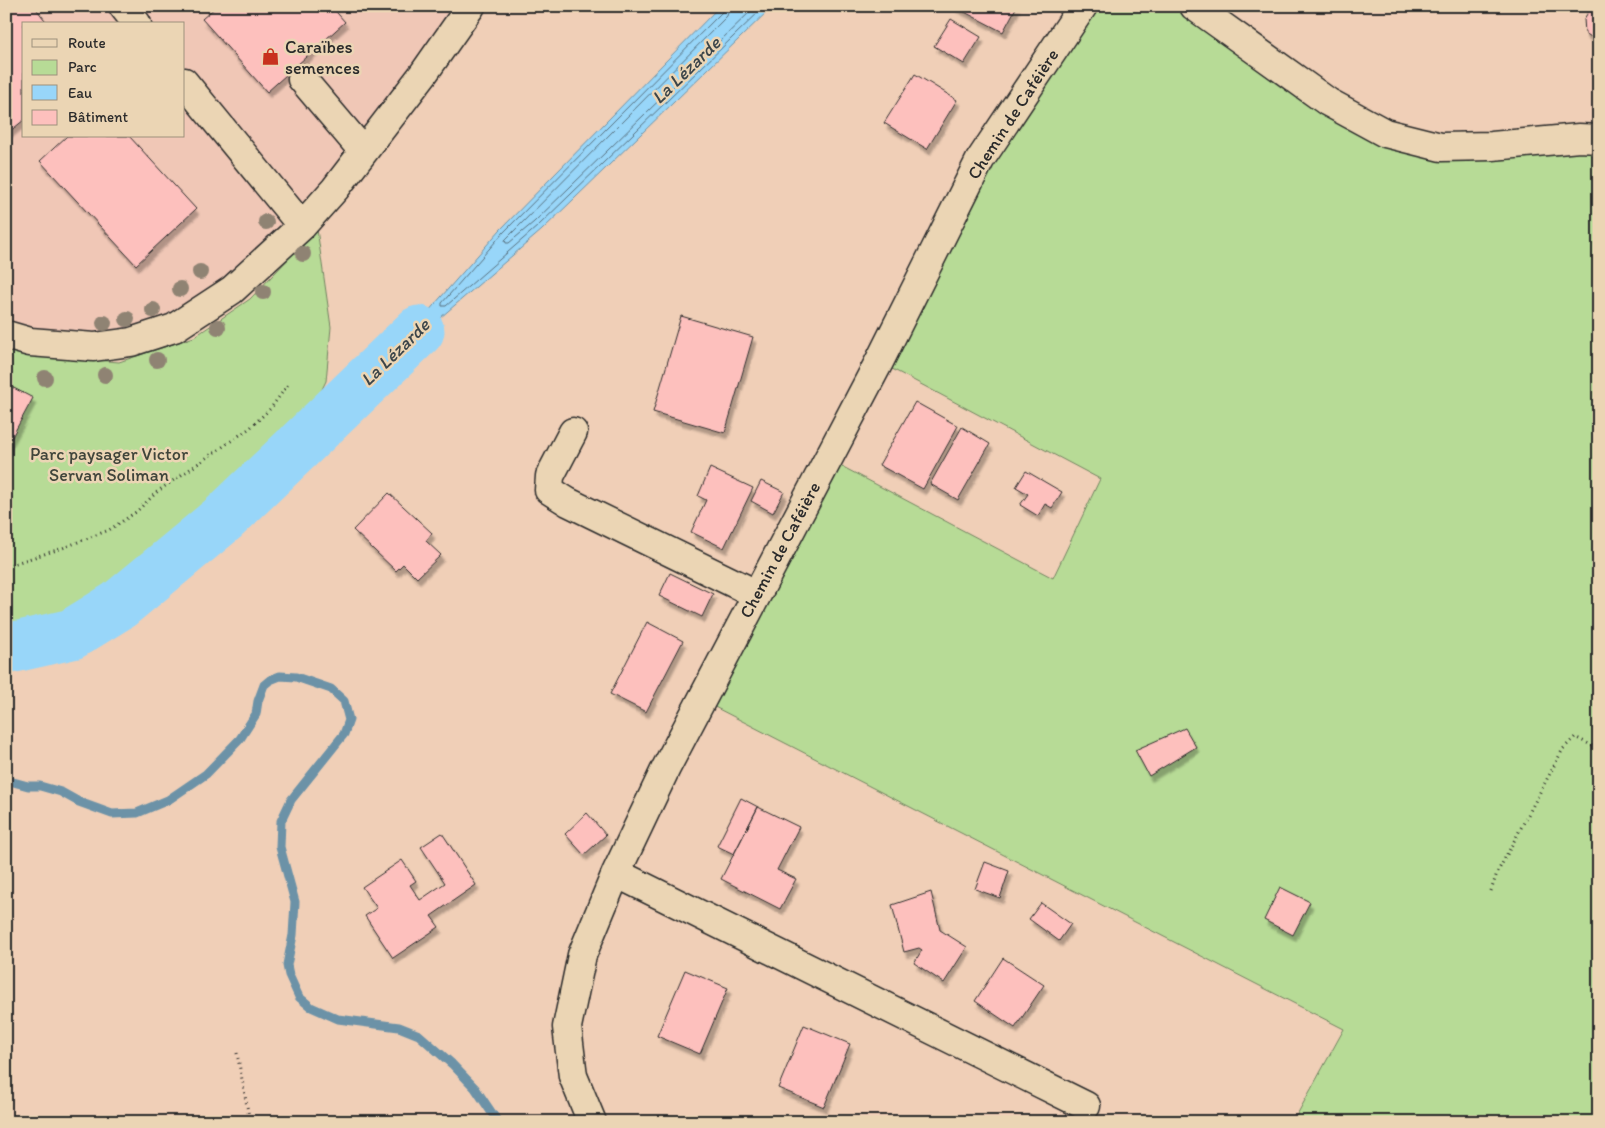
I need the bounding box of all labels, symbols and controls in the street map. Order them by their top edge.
legend [22,22,185,138]
water label: La Lézarde [647,31,726,109]
text: Route [68,34,106,52]
place label: Caraïbes semences [285,36,360,79]
street label: Chemin de Caféière [963,45,1063,183]
shop icon: Caraïbes semences [261,47,281,67]
text: Parc [68,58,97,76]
text: Eau [68,84,92,102]
text: Bâtiment [68,108,129,126]
water label: La Lézarde [356,313,435,391]
park label: Parc paysager Victor Servan Soliman [30,443,189,486]
street label: Chemin de Caféière [735,478,825,622]

